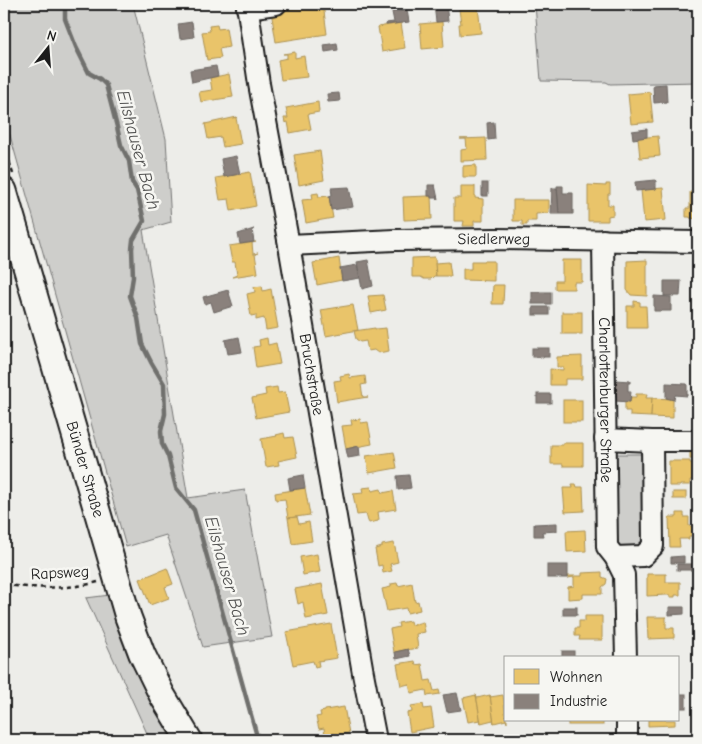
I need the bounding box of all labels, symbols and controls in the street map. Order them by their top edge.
north arrow [22,22,72,72]
text: N [45,27,59,46]
water label: Eilshauser Bach [112,88,164,212]
street label: Siedlerweg [457,230,530,249]
street label: Charlottenburger Straße [595,317,615,483]
street label: Bruchstraße [295,332,327,417]
street label: Bünder Straße [63,419,108,520]
water label: Eilshauser Bach [200,514,254,638]
street label: Rapsweg [30,562,90,584]
legend [504,656,680,722]
text: Wohnen [550,668,603,686]
text: Industrie [550,692,608,710]

